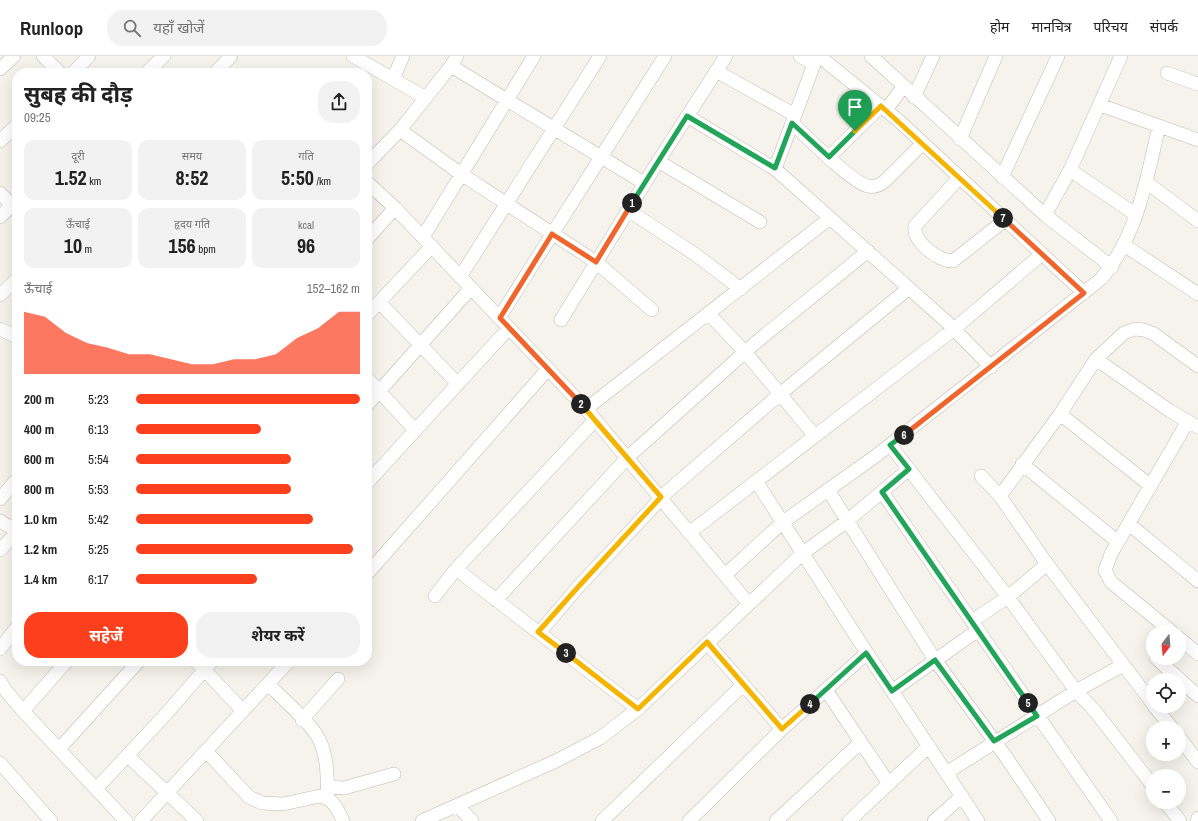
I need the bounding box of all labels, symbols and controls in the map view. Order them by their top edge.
search box [107,10,387,46]
text: Runloop [20,15,83,41]
icon: search [121,17,143,39]
text: यहाँ खोजें [153,17,204,38]
text: होम [990,18,1009,36]
text: मानचित्र [1031,18,1072,36]
text: परिचय [1094,18,1128,36]
text: संपर्क [1150,18,1178,36]
text: सुबह की दौड़ [24,79,132,109]
button: share [318,81,360,123]
pin [838,90,872,131]
icon: arrive [844,96,866,118]
text: 09:25 [24,109,51,126]
text: दूरी [71,149,85,163]
text: समय [182,149,202,163]
text: गति [298,149,314,163]
text: 1.52 [55,164,87,191]
text: 8:52 [176,164,208,191]
text: 5:50 [281,164,314,191]
text: km [87,174,101,188]
text: /km [314,174,331,188]
pin: 1 [622,193,642,213]
text: 1 [629,196,635,210]
pin: 7 [993,208,1013,228]
text: 7 [1000,211,1006,225]
text: ऊँचाई [66,217,90,231]
text: हृदय गति [174,217,210,231]
text: kcal [298,218,314,232]
text: 10 [64,232,82,259]
text: 156 [168,232,196,259]
text: 96 [297,232,315,259]
text: m [82,242,92,256]
text: bpm [196,242,216,256]
text: ऊँचाई [24,280,52,297]
text: 152–162 m [307,280,360,297]
text: 200 m [24,391,54,408]
text: 5:23 [88,391,109,408]
pin: 2 [571,394,591,414]
text: 2 [578,397,584,411]
text: 400 m [24,421,54,438]
text: 6:13 [88,421,109,438]
pin: 6 [894,425,914,445]
text: 6 [901,428,907,442]
text: 600 m [24,451,54,468]
text: 5:54 [88,451,109,468]
text: 800 m [24,481,54,498]
text: 5:53 [88,481,109,498]
text: 1.0 km [24,511,57,528]
text: 5:42 [88,511,109,528]
text: 1.2 km [24,541,57,558]
text: 5:25 [88,541,109,558]
text: 1.4 km [24,571,57,588]
text: 6:17 [88,571,109,588]
button: सहेजें [24,612,188,658]
button: शेयर करें [196,612,360,658]
north arrow [1146,625,1186,665]
map controls [1146,625,1186,809]
pin: 3 [556,643,576,663]
text: 3 [563,646,569,660]
button: locate [1146,673,1186,713]
pin: 5 [1018,693,1038,713]
pin: 4 [800,694,820,714]
text: 5 [1025,696,1031,710]
text: 4 [807,697,813,711]
button: + [1146,721,1186,761]
button: − [1146,769,1186,809]

